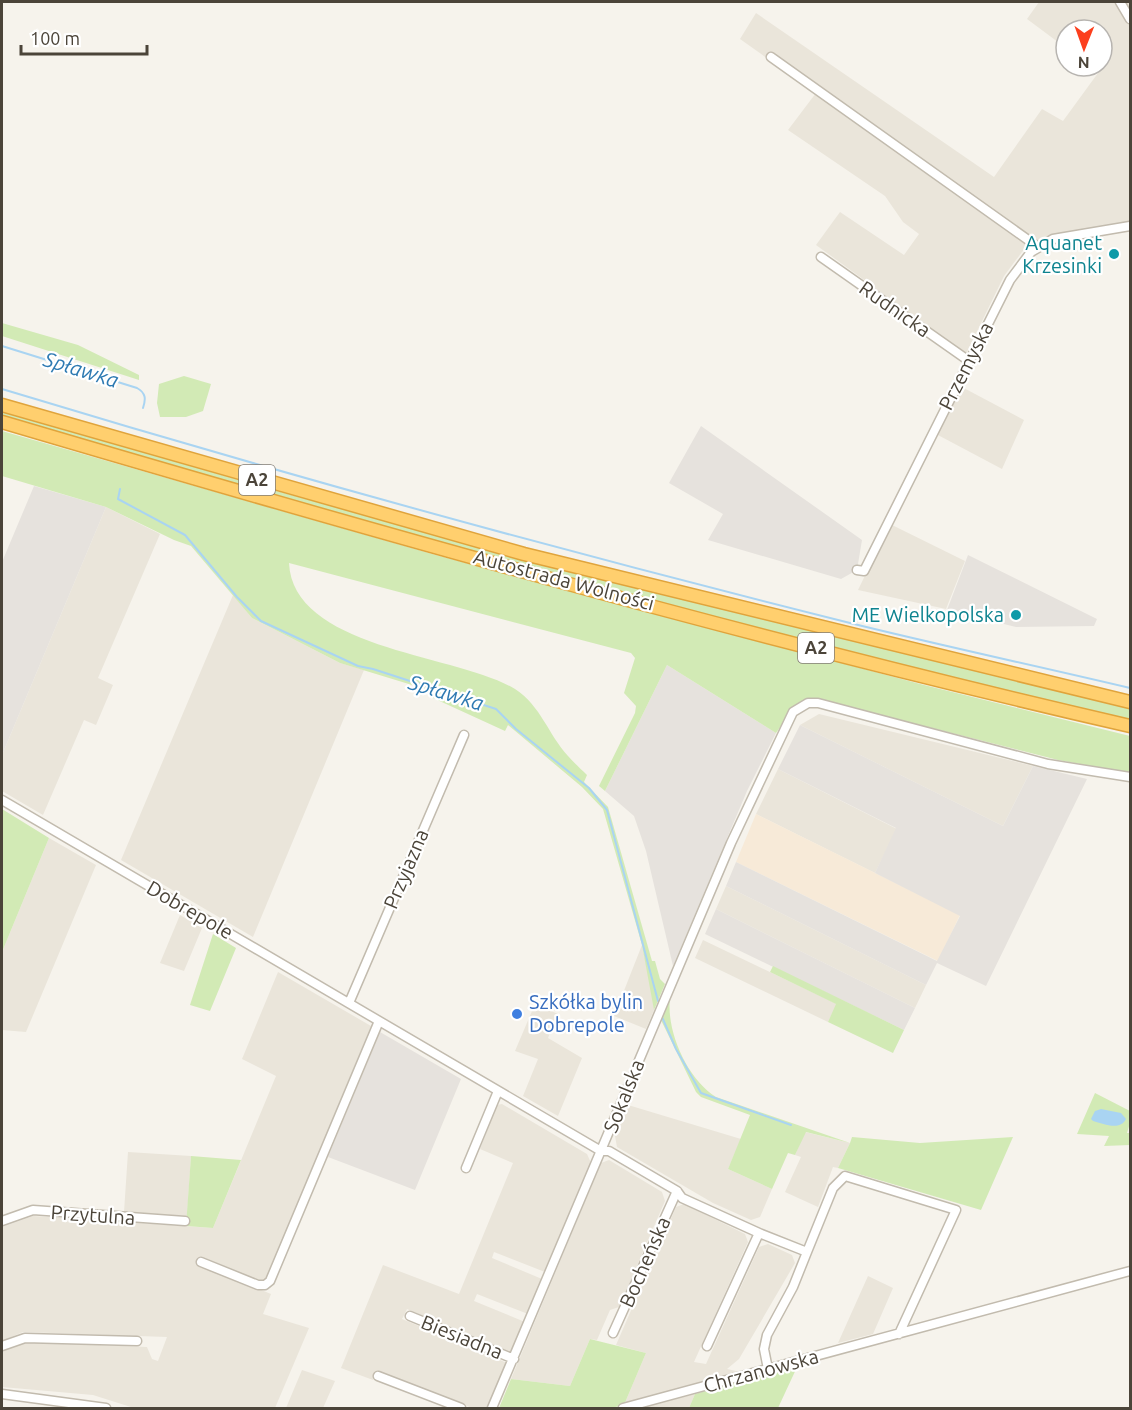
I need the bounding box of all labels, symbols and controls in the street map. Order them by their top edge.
scale bar [21,18,147,56]
north arrow [1054,18,1114,78]
text: 100 m [30,28,80,48]
text: N [1078,54,1090,72]
place label: Aquanet Krzesinki [1022,231,1102,277]
marker: Aquanet Krzesinki [1107,247,1121,261]
street label: Rudnicka [855,276,935,341]
street label: Przemyska [934,318,997,414]
water label: Spławka [40,346,122,392]
road number: A2 [239,465,275,495]
street label: Autostrada Wolności [471,544,657,615]
place label: ME Wielkopolska [852,603,1004,626]
marker: ME Wielkopolska [1009,608,1023,622]
road number: A2 [798,633,834,663]
water label: Spławka [405,669,487,715]
street label: Przyjazna [378,825,433,912]
street label: Dobrepole [143,876,237,943]
place label: Szkółka bylin Dobrepole [529,990,643,1036]
marker: Szkółka bylin Dobrepole [510,1007,524,1021]
street label: Sokalska [598,1056,649,1136]
street label: Przytulna [50,1200,136,1229]
street label: Bocheńska [614,1213,675,1311]
street label: Biesiadna [418,1310,506,1363]
street label: Chrzanowska [701,1344,821,1397]

